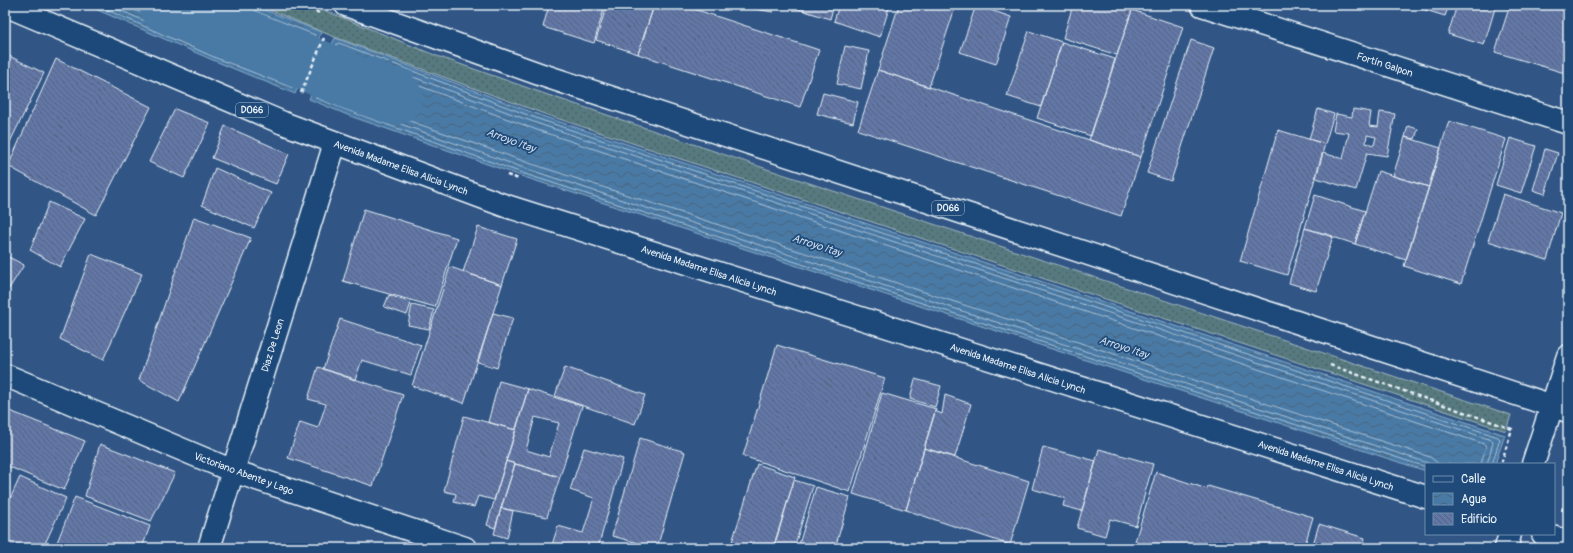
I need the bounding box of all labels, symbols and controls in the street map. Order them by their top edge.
street label: Fortín Galpon [1355,50,1415,80]
road number: D066 [236,103,268,117]
water label: Arroyo Itay [485,126,538,156]
street label: Avenida Madame Elisa Alicia Lynch [332,138,470,198]
road number: D066 [932,201,964,215]
water label: Arroyo Itay [791,231,844,260]
street label: Avenida Madame Elisa Alicia Lynch [639,243,778,299]
street label: Diaz De Leon [259,317,287,373]
water label: Arroyo Itay [1098,333,1151,362]
street label: Avenida Madame Elisa Alicia Lynch [948,341,1087,397]
street label: Avenida Madame Elisa Alicia Lynch [1256,438,1395,494]
street label: Victoriano Abente y Lago [192,450,296,498]
legend [1425,463,1555,535]
text: Calle [1461,472,1486,487]
text: Agua [1461,492,1487,507]
text: Edificio [1461,512,1497,527]

